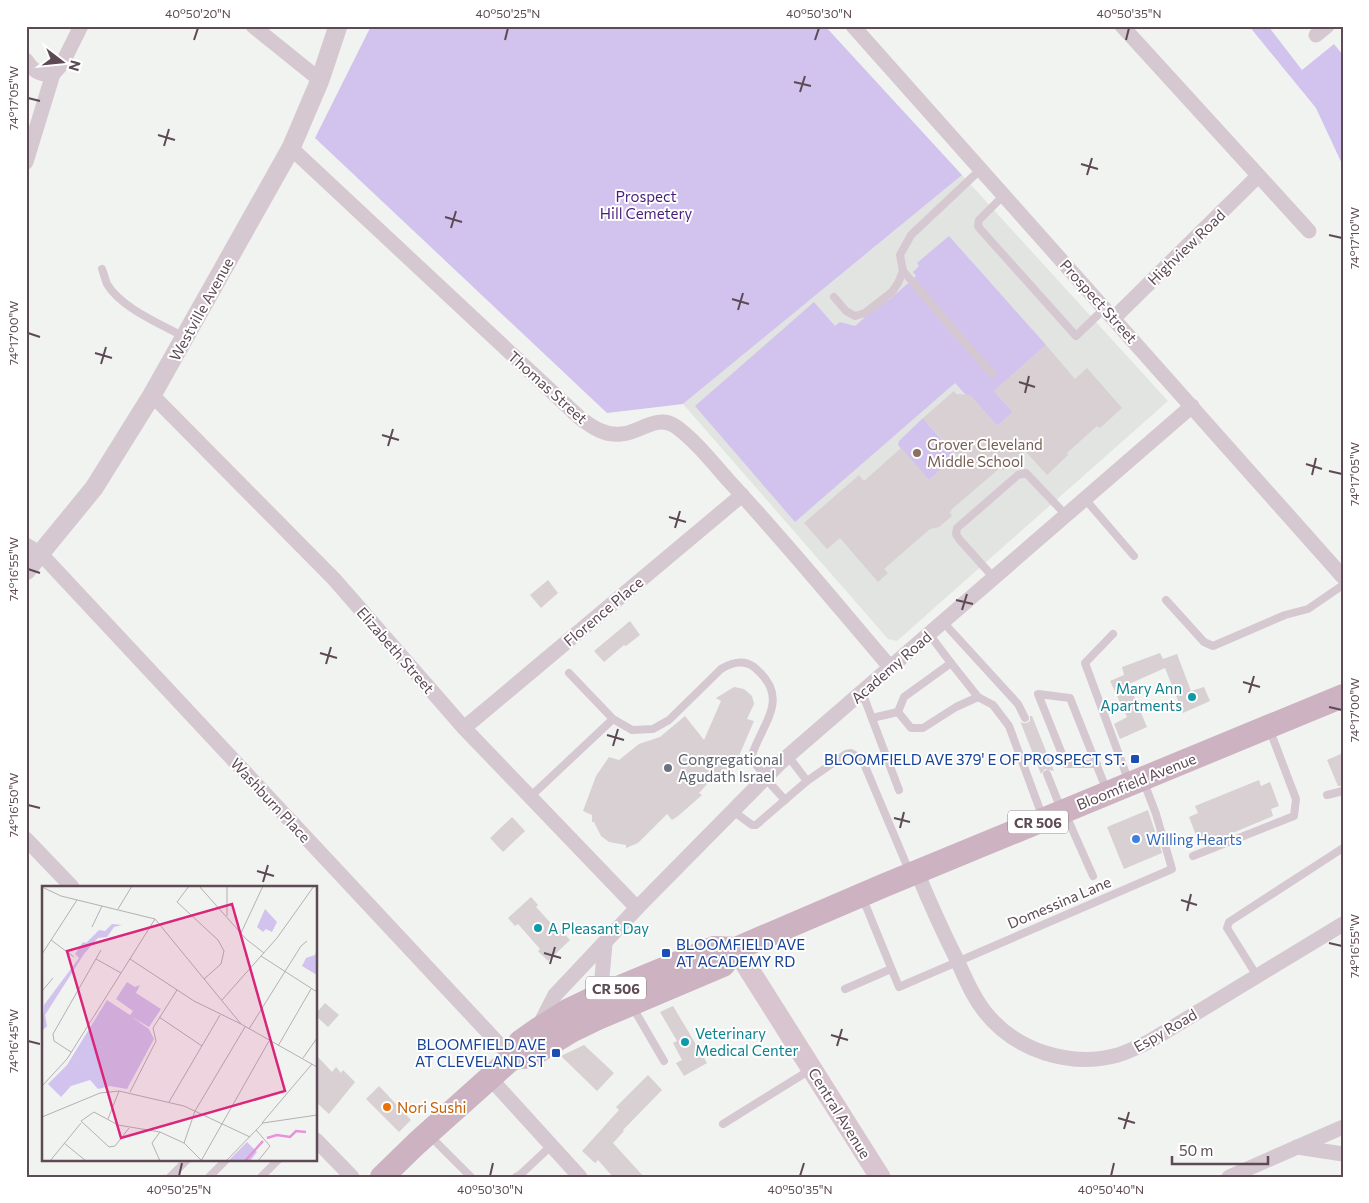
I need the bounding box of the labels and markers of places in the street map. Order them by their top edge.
place label: Grover Cleveland Middle School [927,435,1043,470]
marker: Grover Cleveland Middle School [911,447,923,459]
place label: Mary Ann Apartments [1100,679,1182,714]
marker: Mary Ann Apartments [1186,691,1198,703]
place label: Congregational Agudath Israel [678,750,783,785]
place label: BLOOMFIELD AVE 379' E OF PROSPECT ST. [824,750,1125,768]
marker: BLOOMFIELD AVE 379' E OF PROSPECT ST. [1129,753,1141,765]
marker: Congregational Agudath Israel [662,762,674,774]
place label: Willing Hearts [1146,830,1242,848]
marker: Willing Hearts [1130,833,1142,845]
place label: A Pleasant Day [548,919,649,937]
marker: A Pleasant Day [532,922,544,934]
place label: BLOOMFIELD AVE AT ACADEMY RD [676,935,805,970]
marker: BLOOMFIELD AVE AT ACADEMY RD [660,947,672,959]
place label: Veterinary Medical Center [695,1024,798,1059]
place label: BLOOMFIELD AVE AT CLEVELAND ST [415,1035,546,1070]
marker: Veterinary Medical Center [679,1036,691,1048]
marker: BLOOMFIELD AVE AT CLEVELAND ST [550,1047,562,1059]
place label: Nori Sushi [397,1098,466,1116]
marker: Nori Sushi [381,1101,393,1113]

